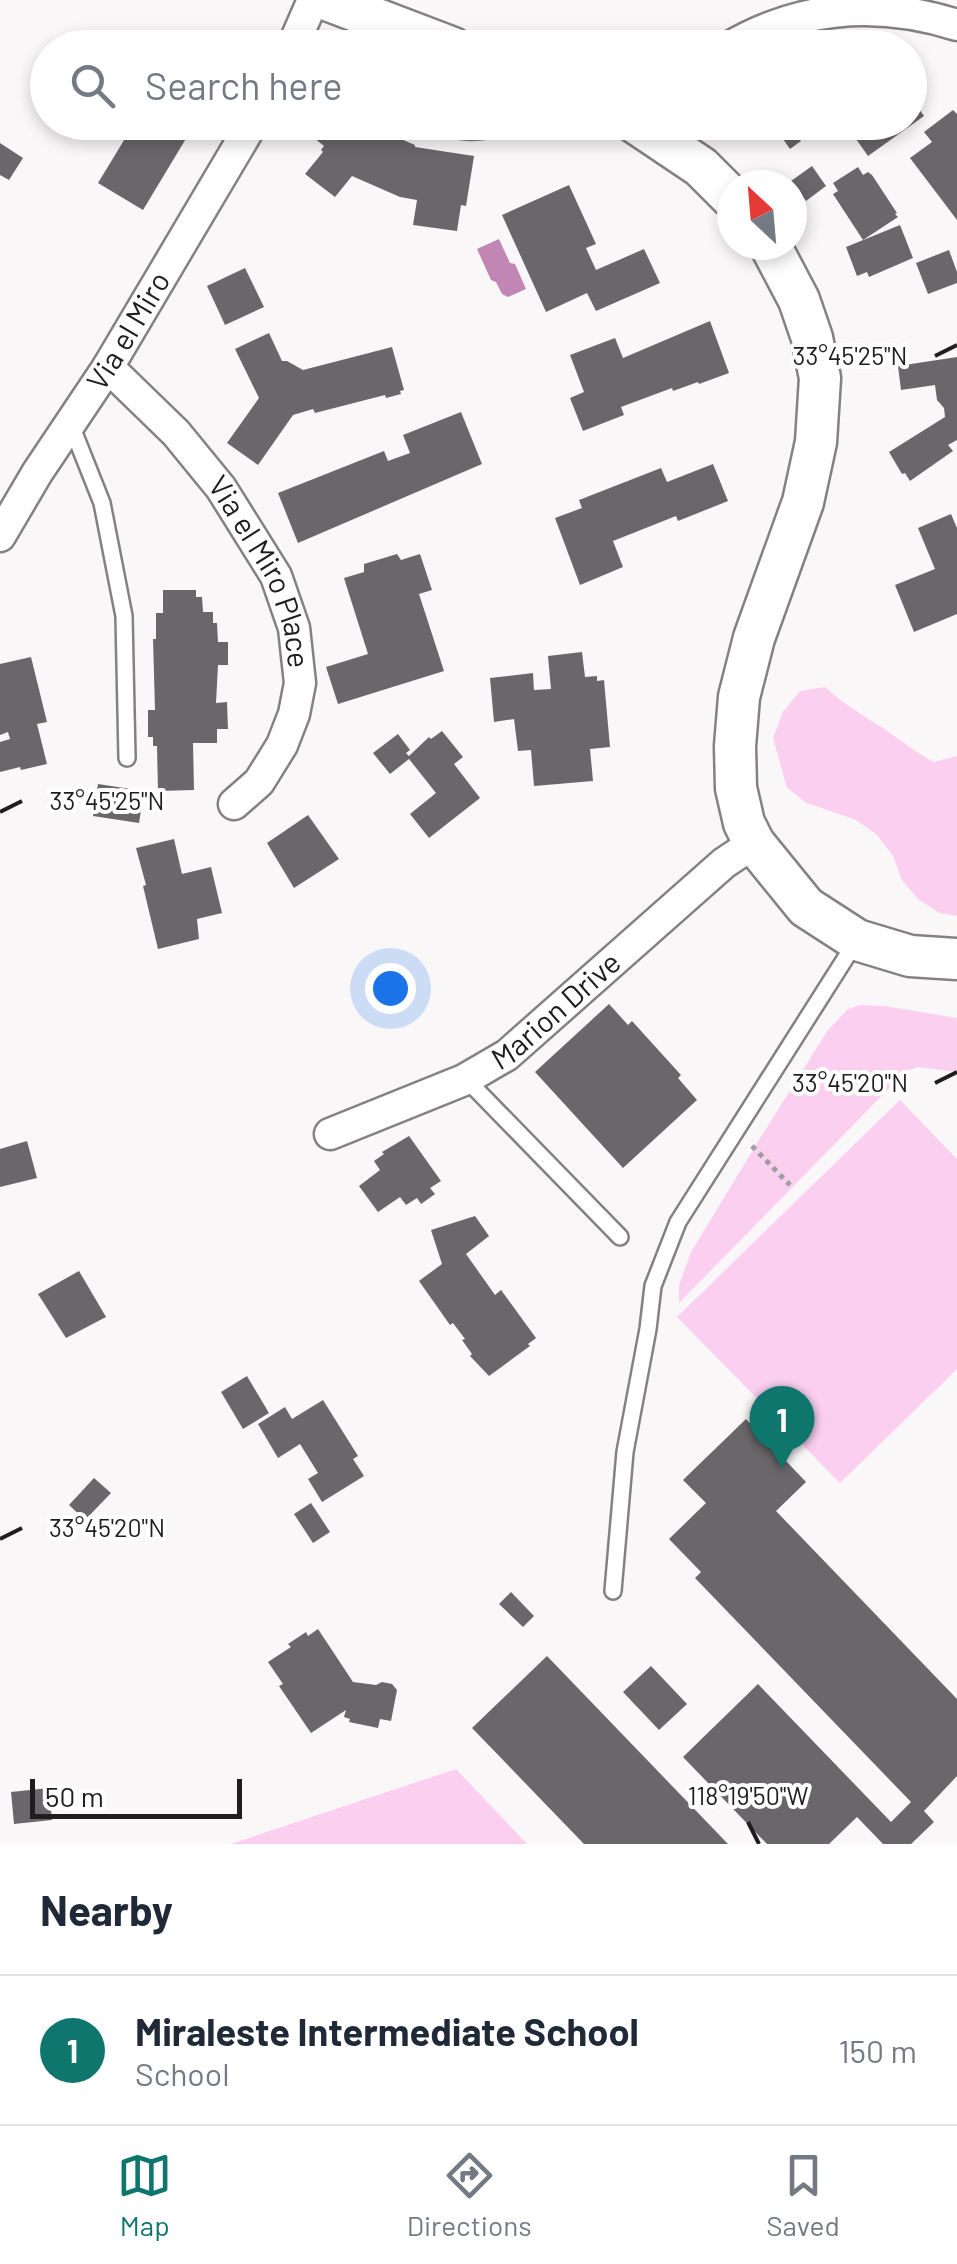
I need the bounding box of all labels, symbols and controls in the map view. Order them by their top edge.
search box [30,30,927,140]
icon: search [65,58,120,113]
text: Search here [145,62,343,108]
north arrow [717,170,807,260]
street label: Via el Miro [78,264,176,396]
text: 33°45'25"N [793,340,907,370]
street label: Via el Miro Place [202,467,318,670]
text: 33°45'25"N [50,785,164,815]
street label: Marion Drive [484,943,627,1076]
your location [365,963,416,1014]
text: 33°45'20"N [792,1067,908,1097]
pin: 1 [750,1386,814,1468]
text: 33°45'20"N [49,1512,165,1542]
scale bar [30,1774,242,1818]
text: 50 m [45,1779,104,1813]
text: 118°19'50"W [688,1780,808,1810]
text: Nearby [40,1884,173,1934]
text: Miraleste Intermediate School [135,2008,639,2054]
text: 1 [67,2031,78,2069]
text: 150 m [838,2031,917,2069]
text: School [135,2054,230,2092]
tab: Map [117,2148,172,2242]
tab: Directions [407,2148,532,2242]
tab: Saved [766,2148,840,2242]

